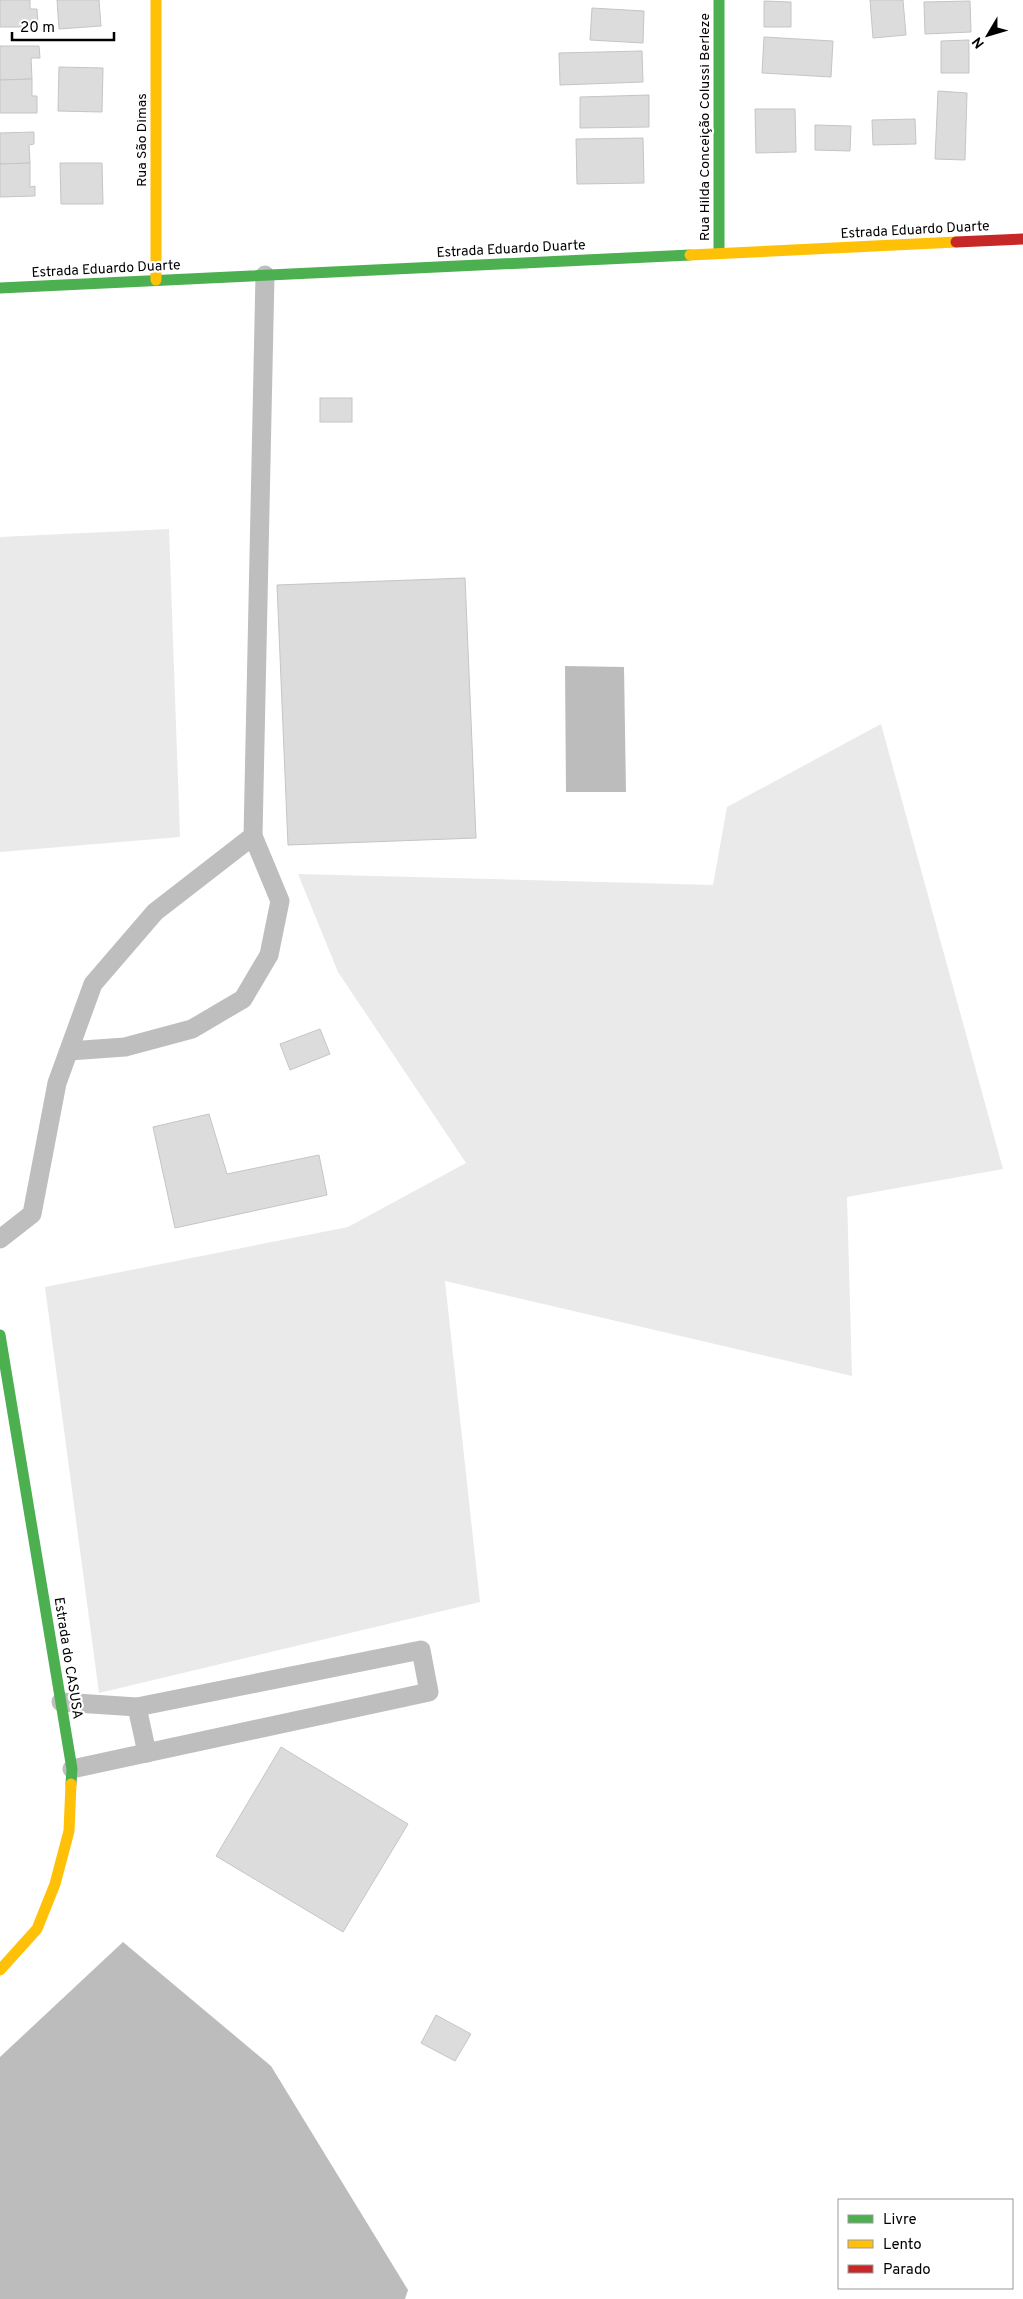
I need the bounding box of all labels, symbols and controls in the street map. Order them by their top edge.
scale bar [12,10,115,42]
north arrow [963,10,1013,60]
street label: Rua Hilda Conceição Colussi Berleze [697,13,714,241]
text: 20 m [20,19,55,38]
text: N [969,33,989,51]
street label: Rua São Dimas [134,93,151,187]
street label: Estrada Eduardo Duarte [840,218,990,243]
street label: Estrada Eduardo Duarte [436,237,586,262]
street label: Estrada Eduardo Duarte [31,257,181,282]
street label: Estrada do CASUSA [49,1596,86,1720]
legend [838,2199,1013,2289]
text: Livre [883,2211,917,2230]
text: Lento [883,2236,922,2255]
text: Parado [883,2261,931,2280]

